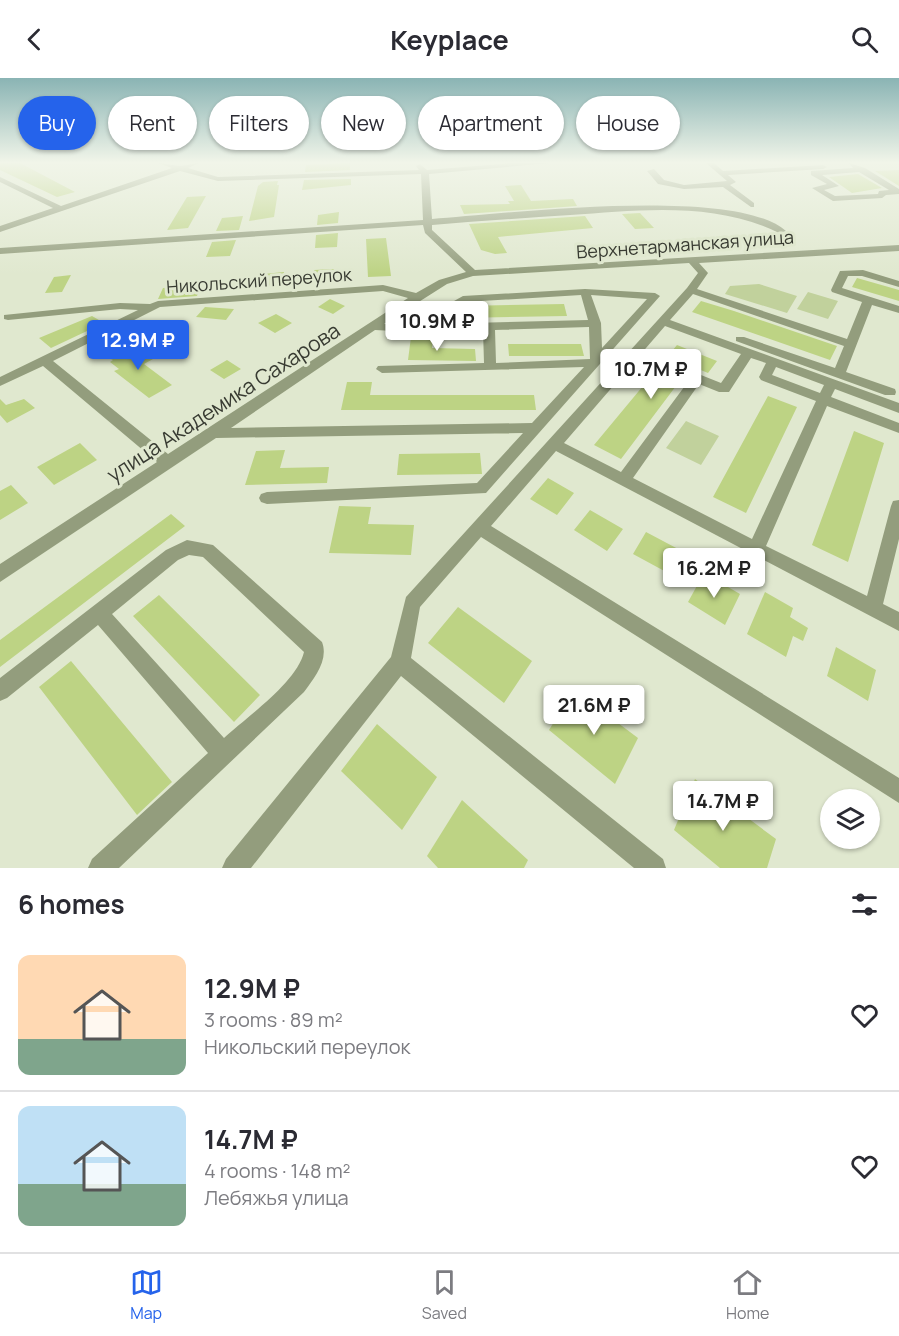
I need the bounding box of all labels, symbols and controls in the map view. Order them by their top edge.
text: Keyplace [390,21,509,58]
icon: back [18,23,51,56]
icon: search [848,23,881,56]
chip: Buy [18,96,96,150]
chip: Rent [108,96,197,150]
chip: Filters [209,96,309,150]
chip: New [321,96,406,150]
chip: Apartment [418,96,564,150]
chip: House [576,96,680,150]
street label: Верхнетарманская улица [575,224,795,264]
street label: Никольский переулок [166,261,354,298]
pin: 10.9M ₽ [382,301,492,352]
text: 10.9M ₽ [399,307,475,334]
street label: улица Академика Сахарова [101,316,345,488]
pin: 12.9M ₽ [83,320,193,371]
text: 12.9M ₽ [101,326,175,353]
pin: 10.7M ₽ [596,349,706,400]
text: 10.7M ₽ [614,355,688,382]
pin: 16.2M ₽ [659,548,769,599]
text: 16.2M ₽ [677,554,751,581]
pin: 21.6M ₽ [539,685,649,736]
text: 21.6M ₽ [557,691,631,718]
pin: 14.7M ₽ [668,781,778,832]
text: 14.7M ₽ [687,787,759,814]
map controls [820,789,880,849]
button: layers [820,789,880,849]
text: 6 homes [18,886,125,922]
icon: filters [848,888,881,921]
text: 12.9M ₽ [204,970,300,1006]
icon: home [66,979,138,1051]
icon: heart [848,999,881,1032]
text: 3 rooms · 89 m² [204,1006,343,1033]
text: Никольский переулок [204,1033,410,1060]
text: 14.7M ₽ [204,1121,298,1157]
icon: home [66,1130,138,1202]
icon: heart [848,1150,881,1183]
text: 4 rooms · 148 m² [204,1157,351,1184]
text: Лебяжья улица [204,1184,349,1211]
tab: Map [130,1266,163,1324]
tab: Saved [422,1266,467,1324]
tab: Home [726,1266,769,1324]

